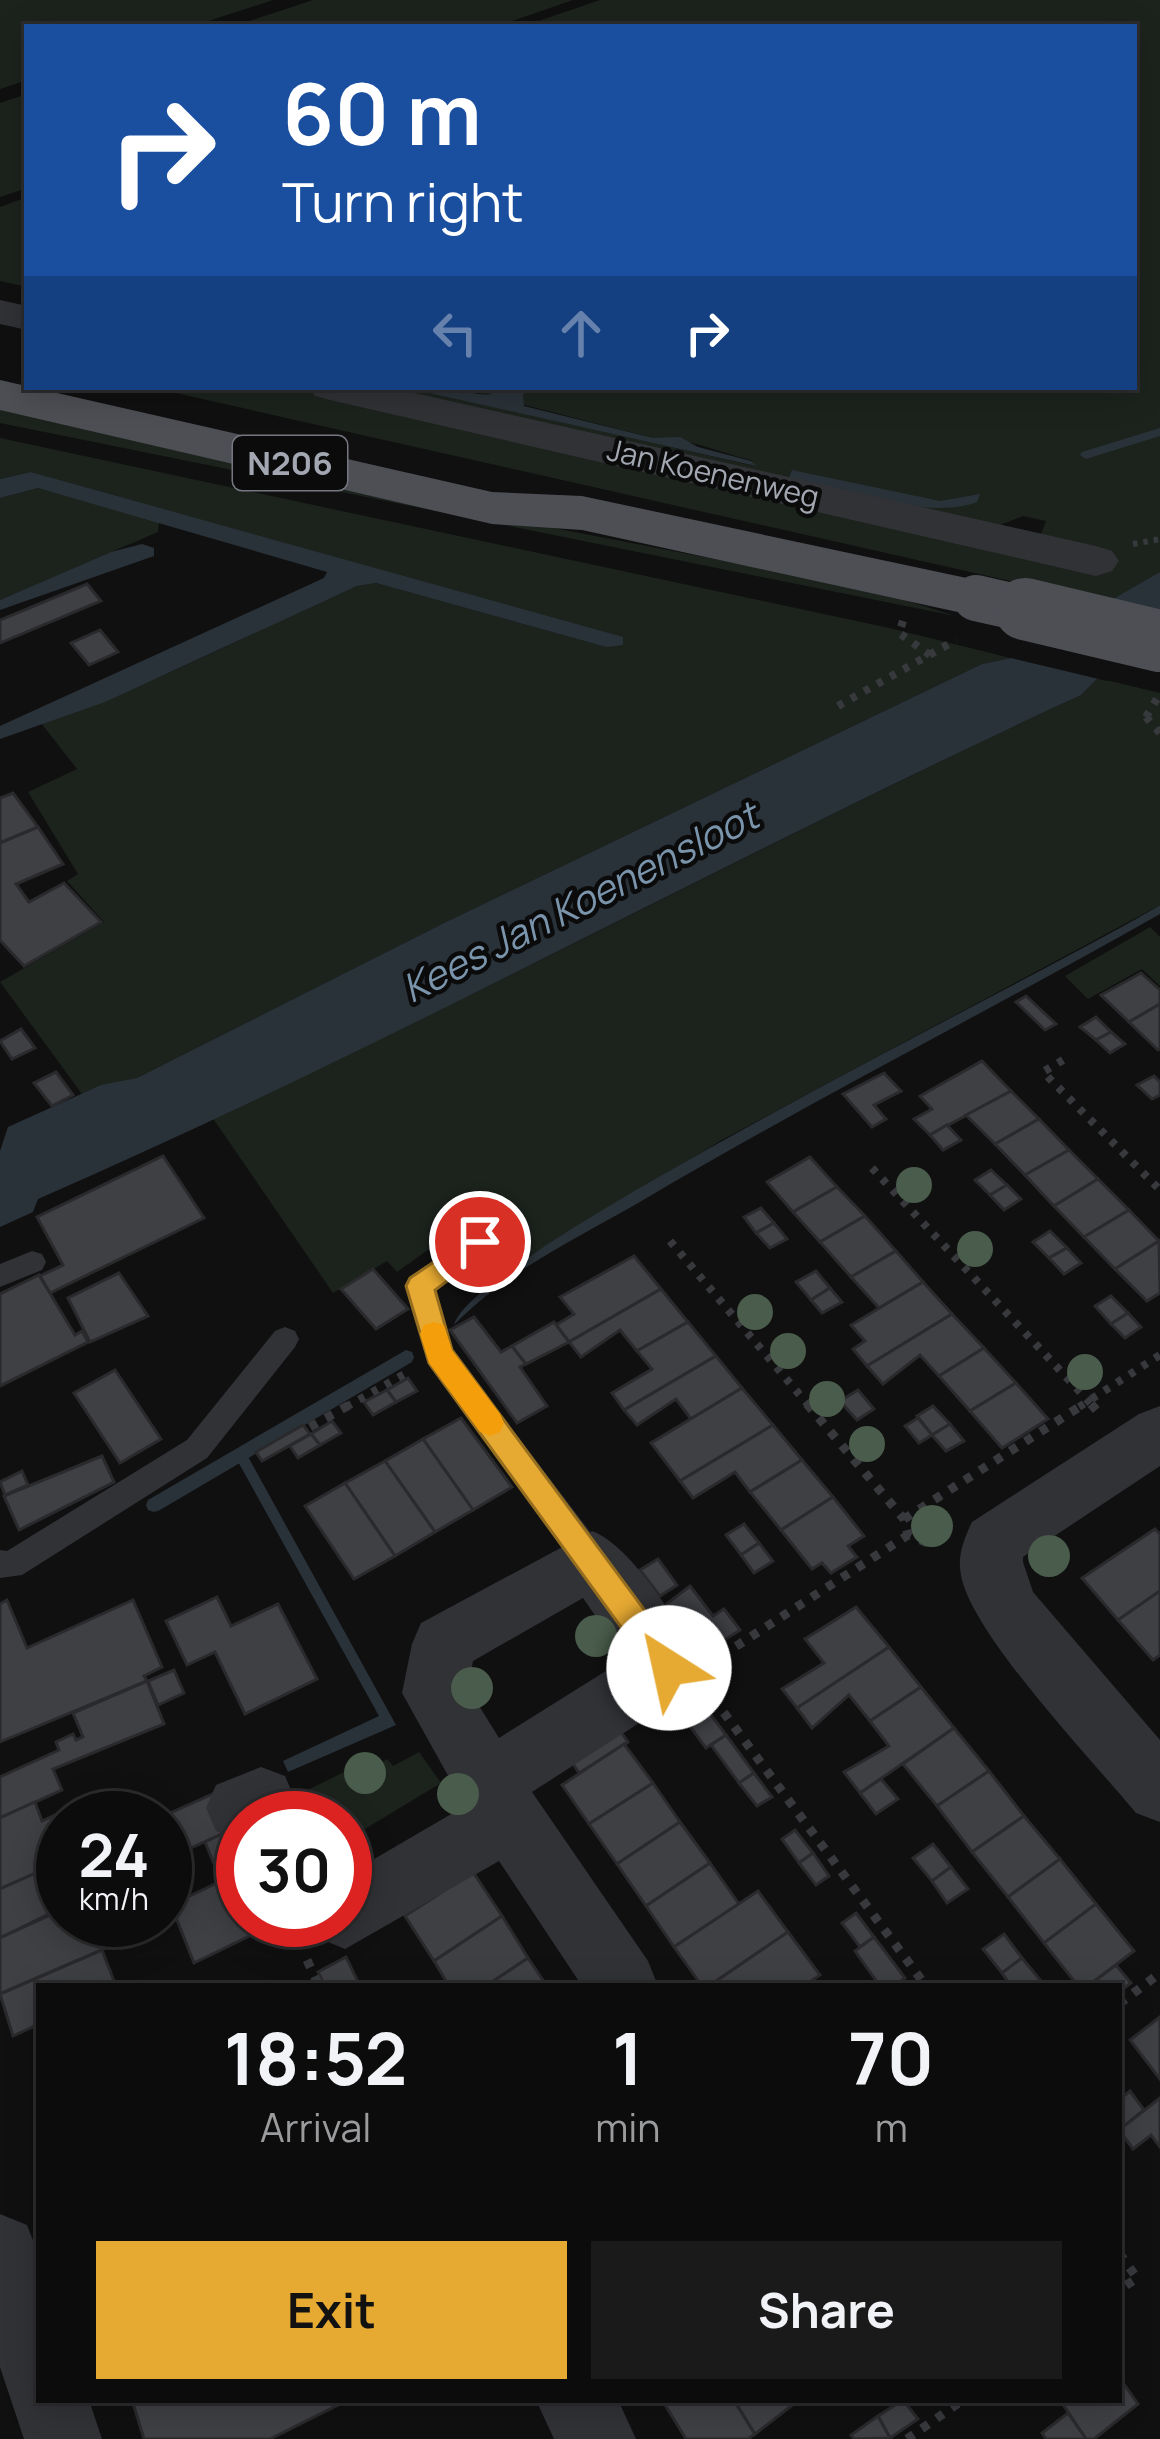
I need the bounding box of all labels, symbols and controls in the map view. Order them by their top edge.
text: 60 m [282,55,482,170]
icon: right [84,72,240,228]
text: Turn right [282,164,524,238]
icon: left [422,300,488,366]
icon: ahead [548,300,614,366]
icon: right [674,300,740,366]
street label: Jan Koenenweg [603,428,823,517]
road number: N206 [233,436,347,490]
water label: Kees Jan Koenensloot [392,786,771,1014]
pin [429,1191,531,1293]
icon: arrive [447,1209,513,1275]
position arrow [606,1605,732,1731]
speed limit sign: 30 [216,1791,372,1947]
text: 24 [78,1813,150,1895]
text: km/h [79,1878,149,1919]
text: 18:52 [224,2008,407,2107]
text: 1 [612,2008,644,2107]
text: 70 [848,2008,934,2107]
text: Arrival [260,2100,371,2154]
text: min [595,2100,661,2154]
text: m [875,2100,908,2154]
button: Exit [96,2241,567,2379]
button: Share [591,2241,1062,2379]

